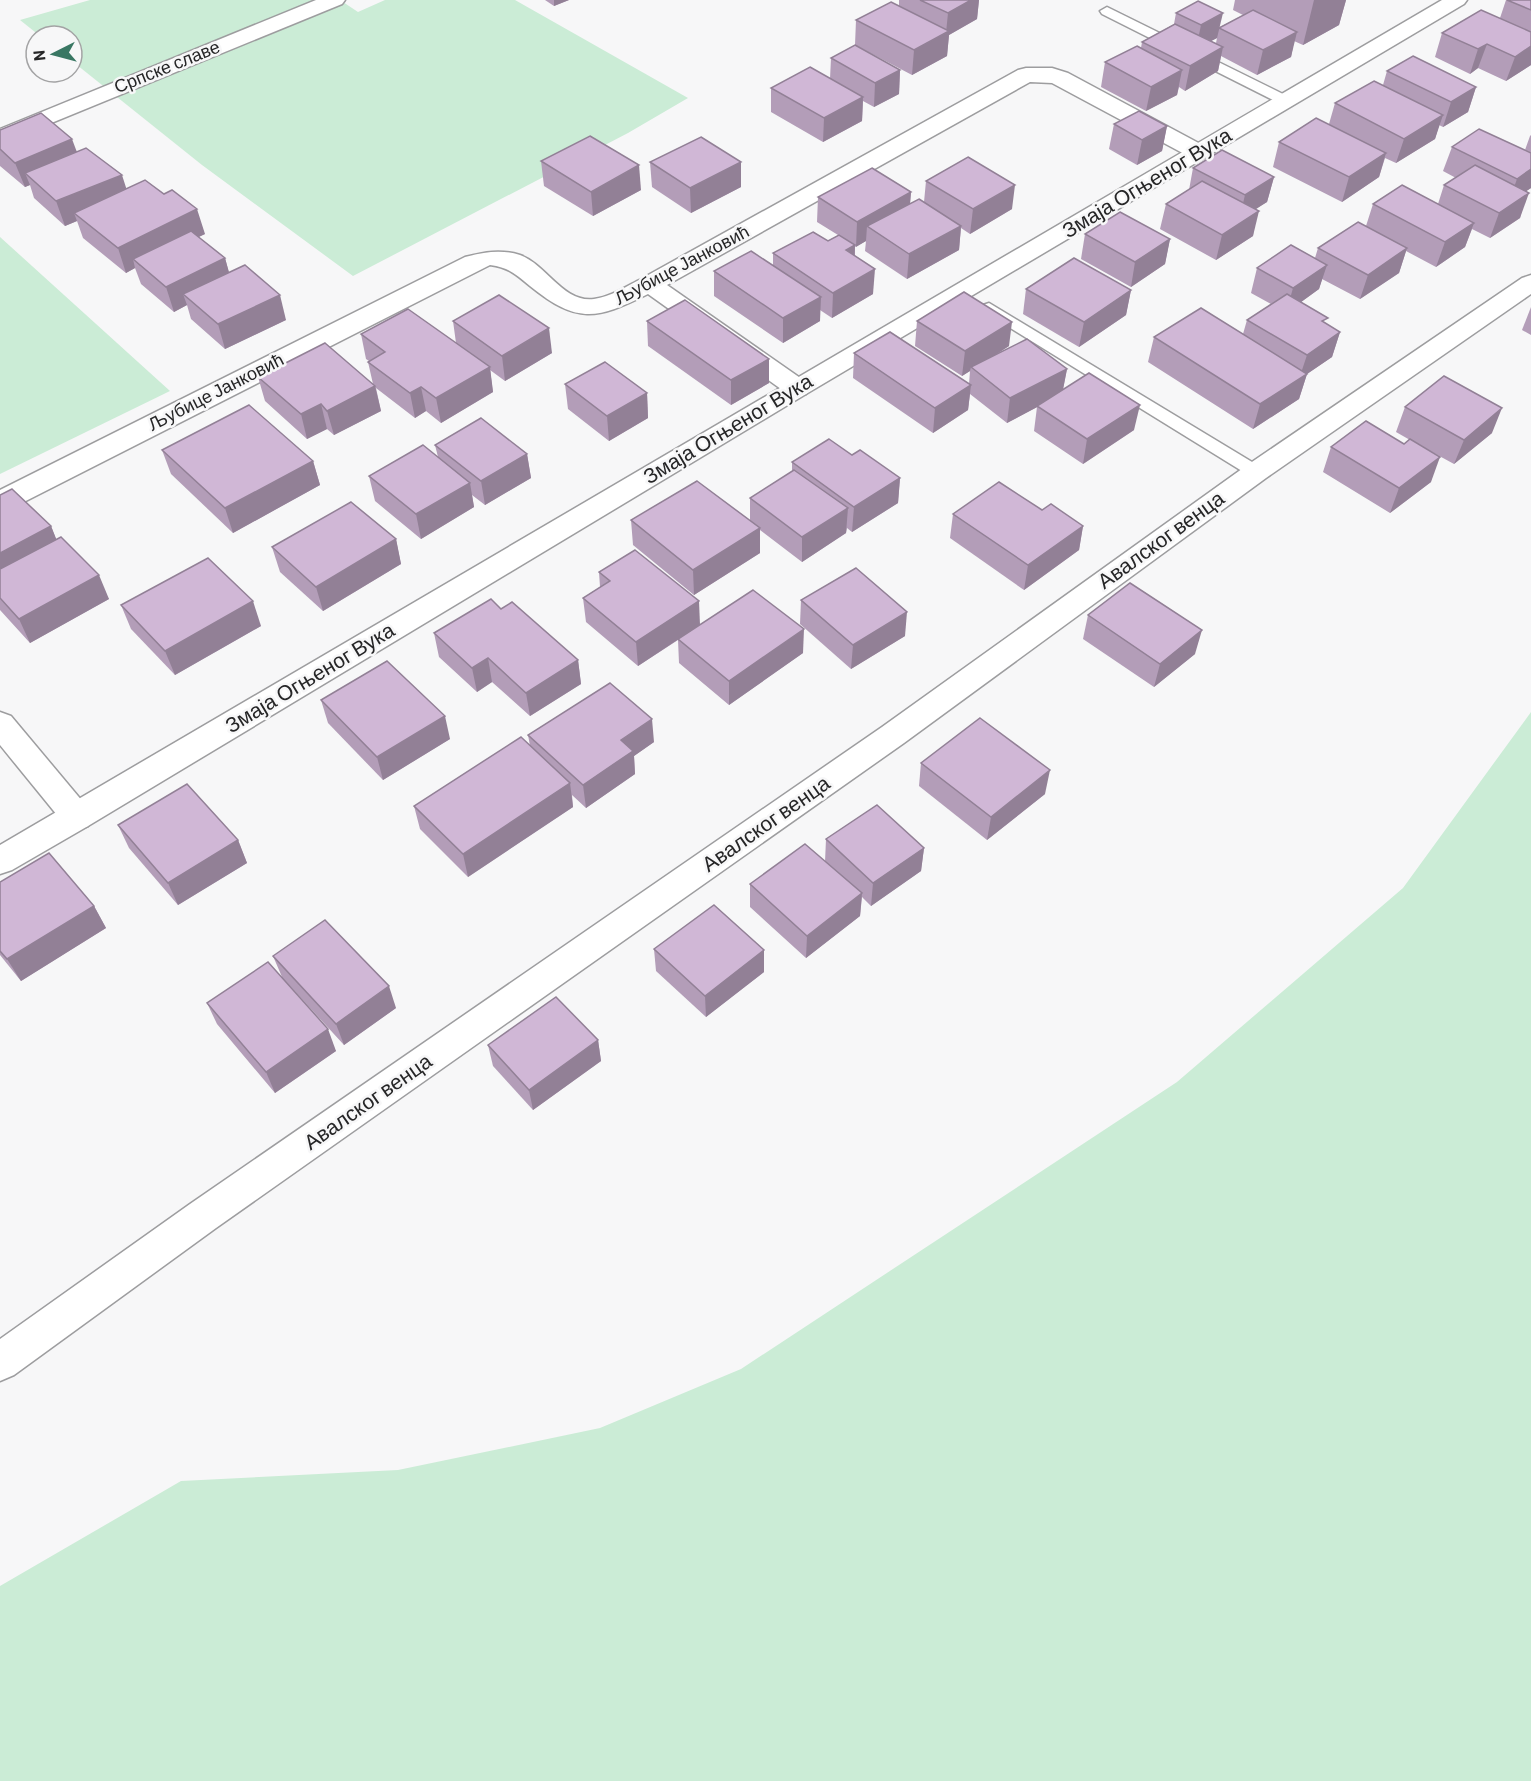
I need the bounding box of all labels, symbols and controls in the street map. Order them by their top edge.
north arrow [24,24,84,84]
street label: Српске славе [110,35,223,97]
text: N [29,49,49,62]
street label: Змаја Огњеног Вука [1057,121,1236,242]
street label: Љубице Јанковић [611,219,752,309]
street label: Љубице Јанковић [144,347,287,435]
street label: Змаја Огњеног Вука [638,367,817,488]
street label: Авалског венца [1092,484,1228,593]
street label: Змаја Огњеног Вука [220,616,399,737]
street label: Авалског венца [696,769,834,876]
street label: Авалског венца [298,1047,436,1154]

